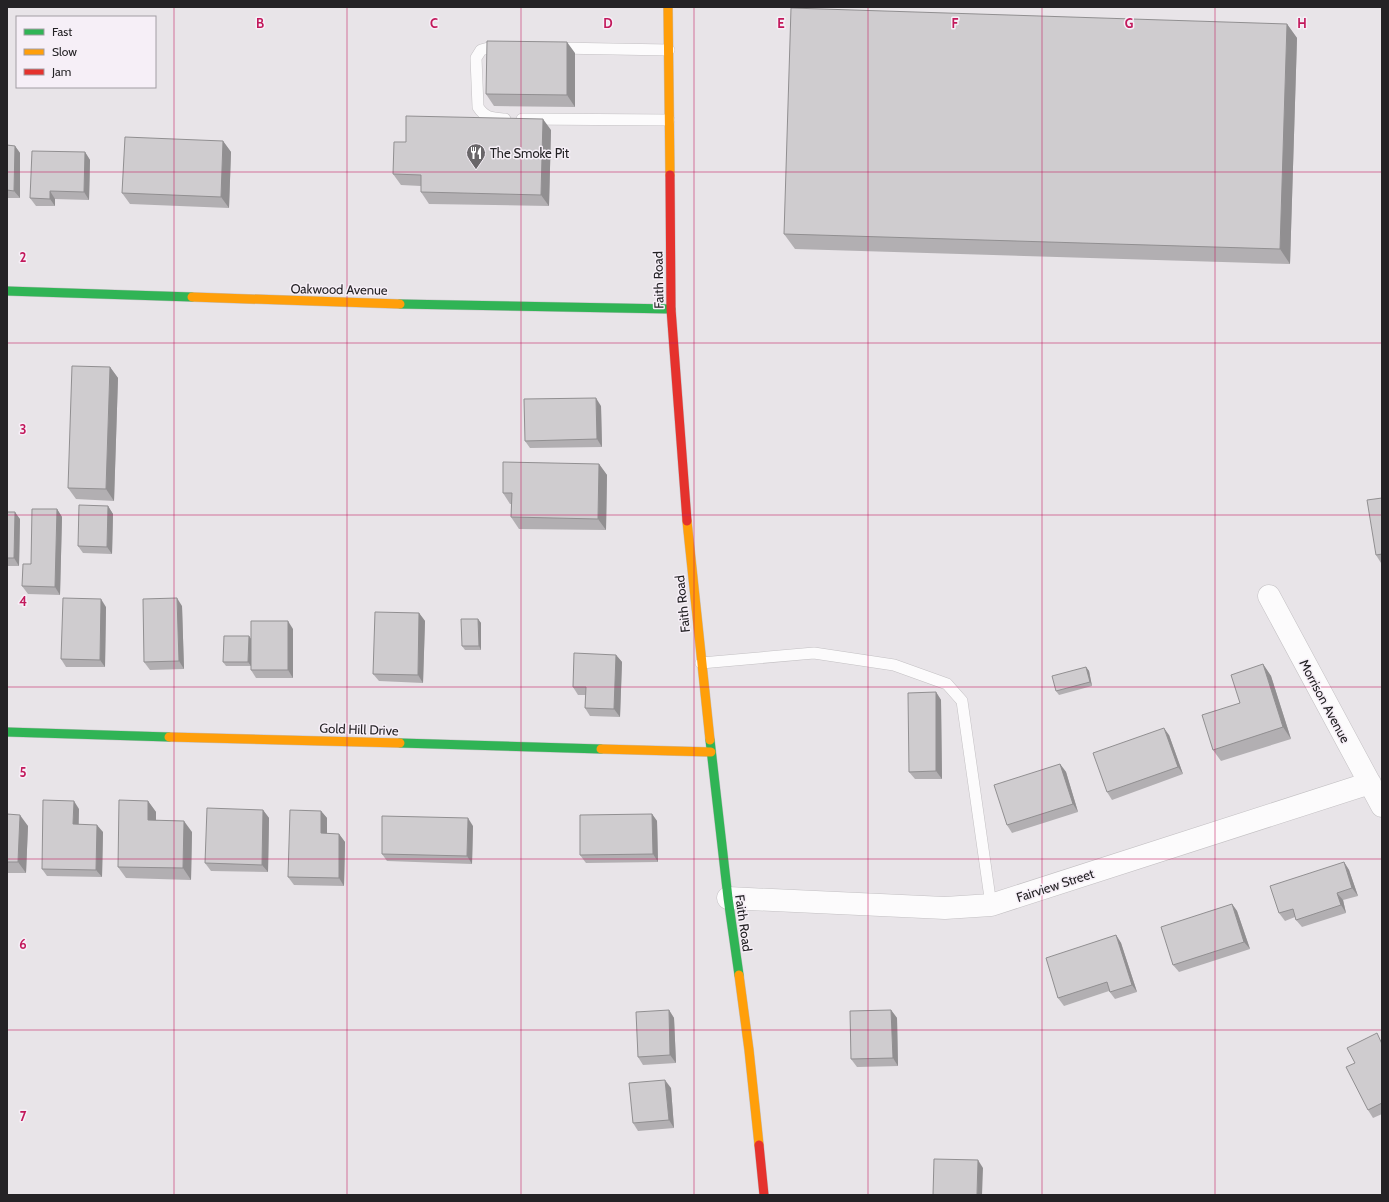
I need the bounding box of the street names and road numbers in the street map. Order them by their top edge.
street label: Faith Road [649,251,667,309]
street label: Oakwood Avenue [290,280,388,298]
street label: Faith Road [671,575,693,633]
street label: Morrison Avenue [1296,656,1354,746]
street label: Gold Hill Drive [319,720,399,738]
street label: Fairview Street [1014,865,1096,905]
street label: Faith Road [732,893,756,953]

